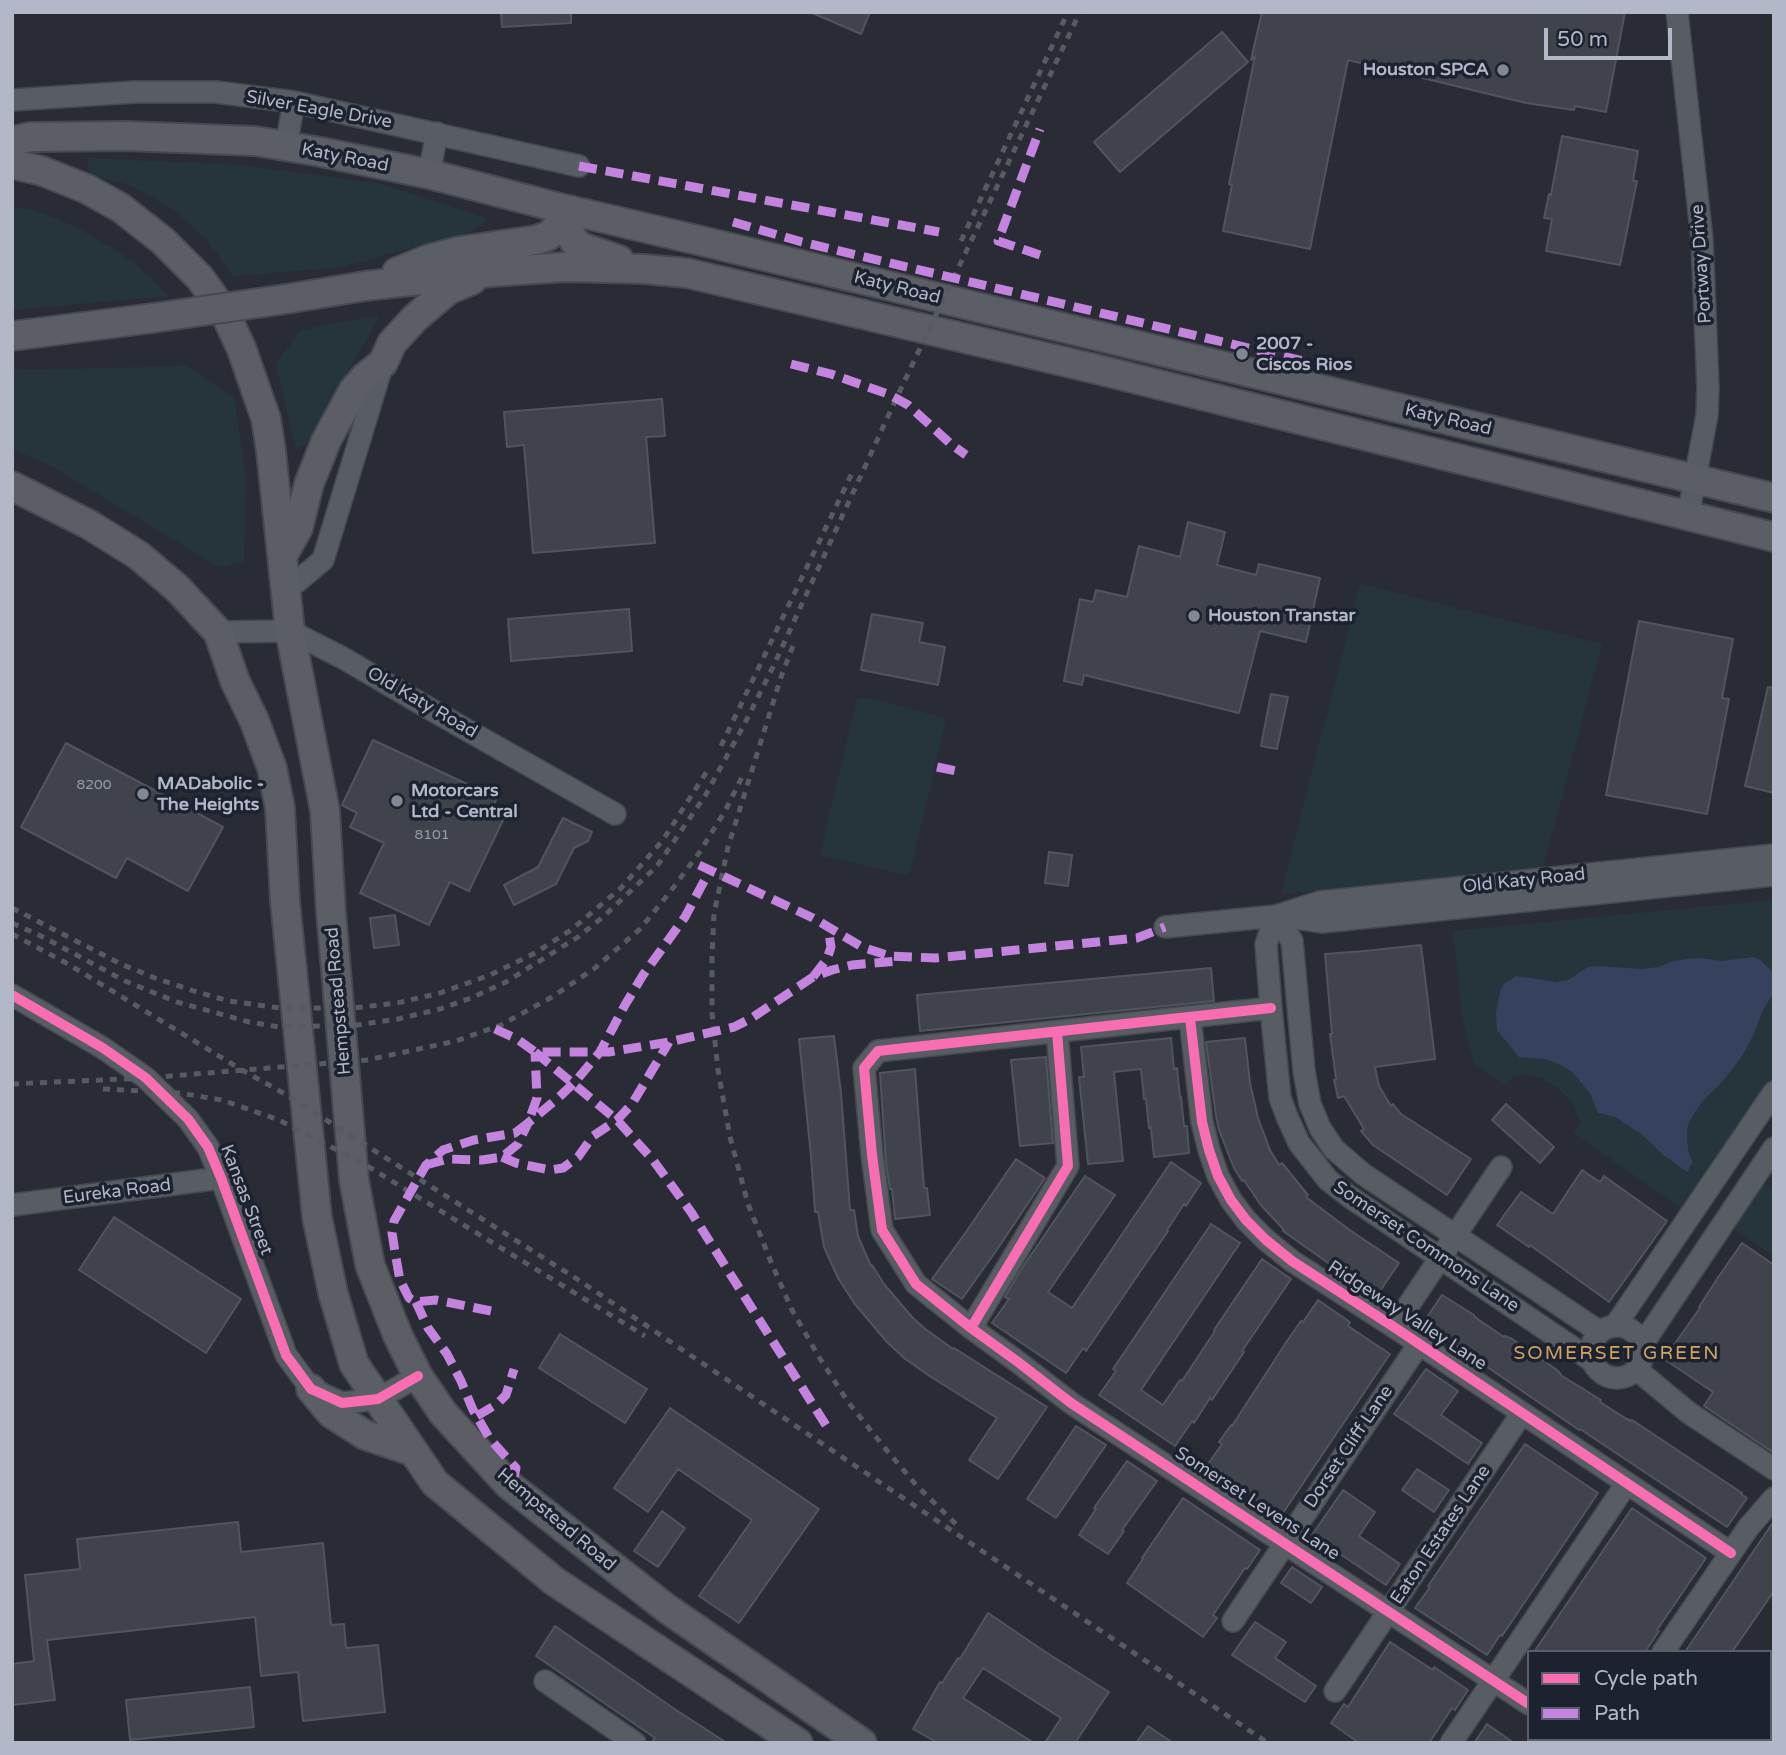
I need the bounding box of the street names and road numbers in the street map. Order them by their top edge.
street label: Silver Eagle Drive [244,87,394,133]
street label: Katy Road [300,139,390,177]
street label: Portway Drive [1687,204,1717,324]
street label: Katy Road [852,267,942,309]
street label: Katy Road [1403,400,1493,440]
street label: Old Katy Road [363,663,481,743]
street label: Old Katy Road [1462,864,1586,898]
street label: Hempstead Road [322,926,356,1076]
street label: Kansas Street [215,1142,277,1258]
street label: Eureka Road [62,1175,172,1209]
street label: Somerset Commons Lane [1329,1177,1523,1317]
street label: Ridgeway Valley Lane [1323,1257,1491,1375]
street label: Dorset Cliff Lane [1300,1382,1398,1512]
street label: Somerset Levens Lane [1171,1443,1343,1565]
street label: Eaton Estates Lane [1386,1461,1496,1609]
street label: Hempstead Road [492,1464,620,1576]

